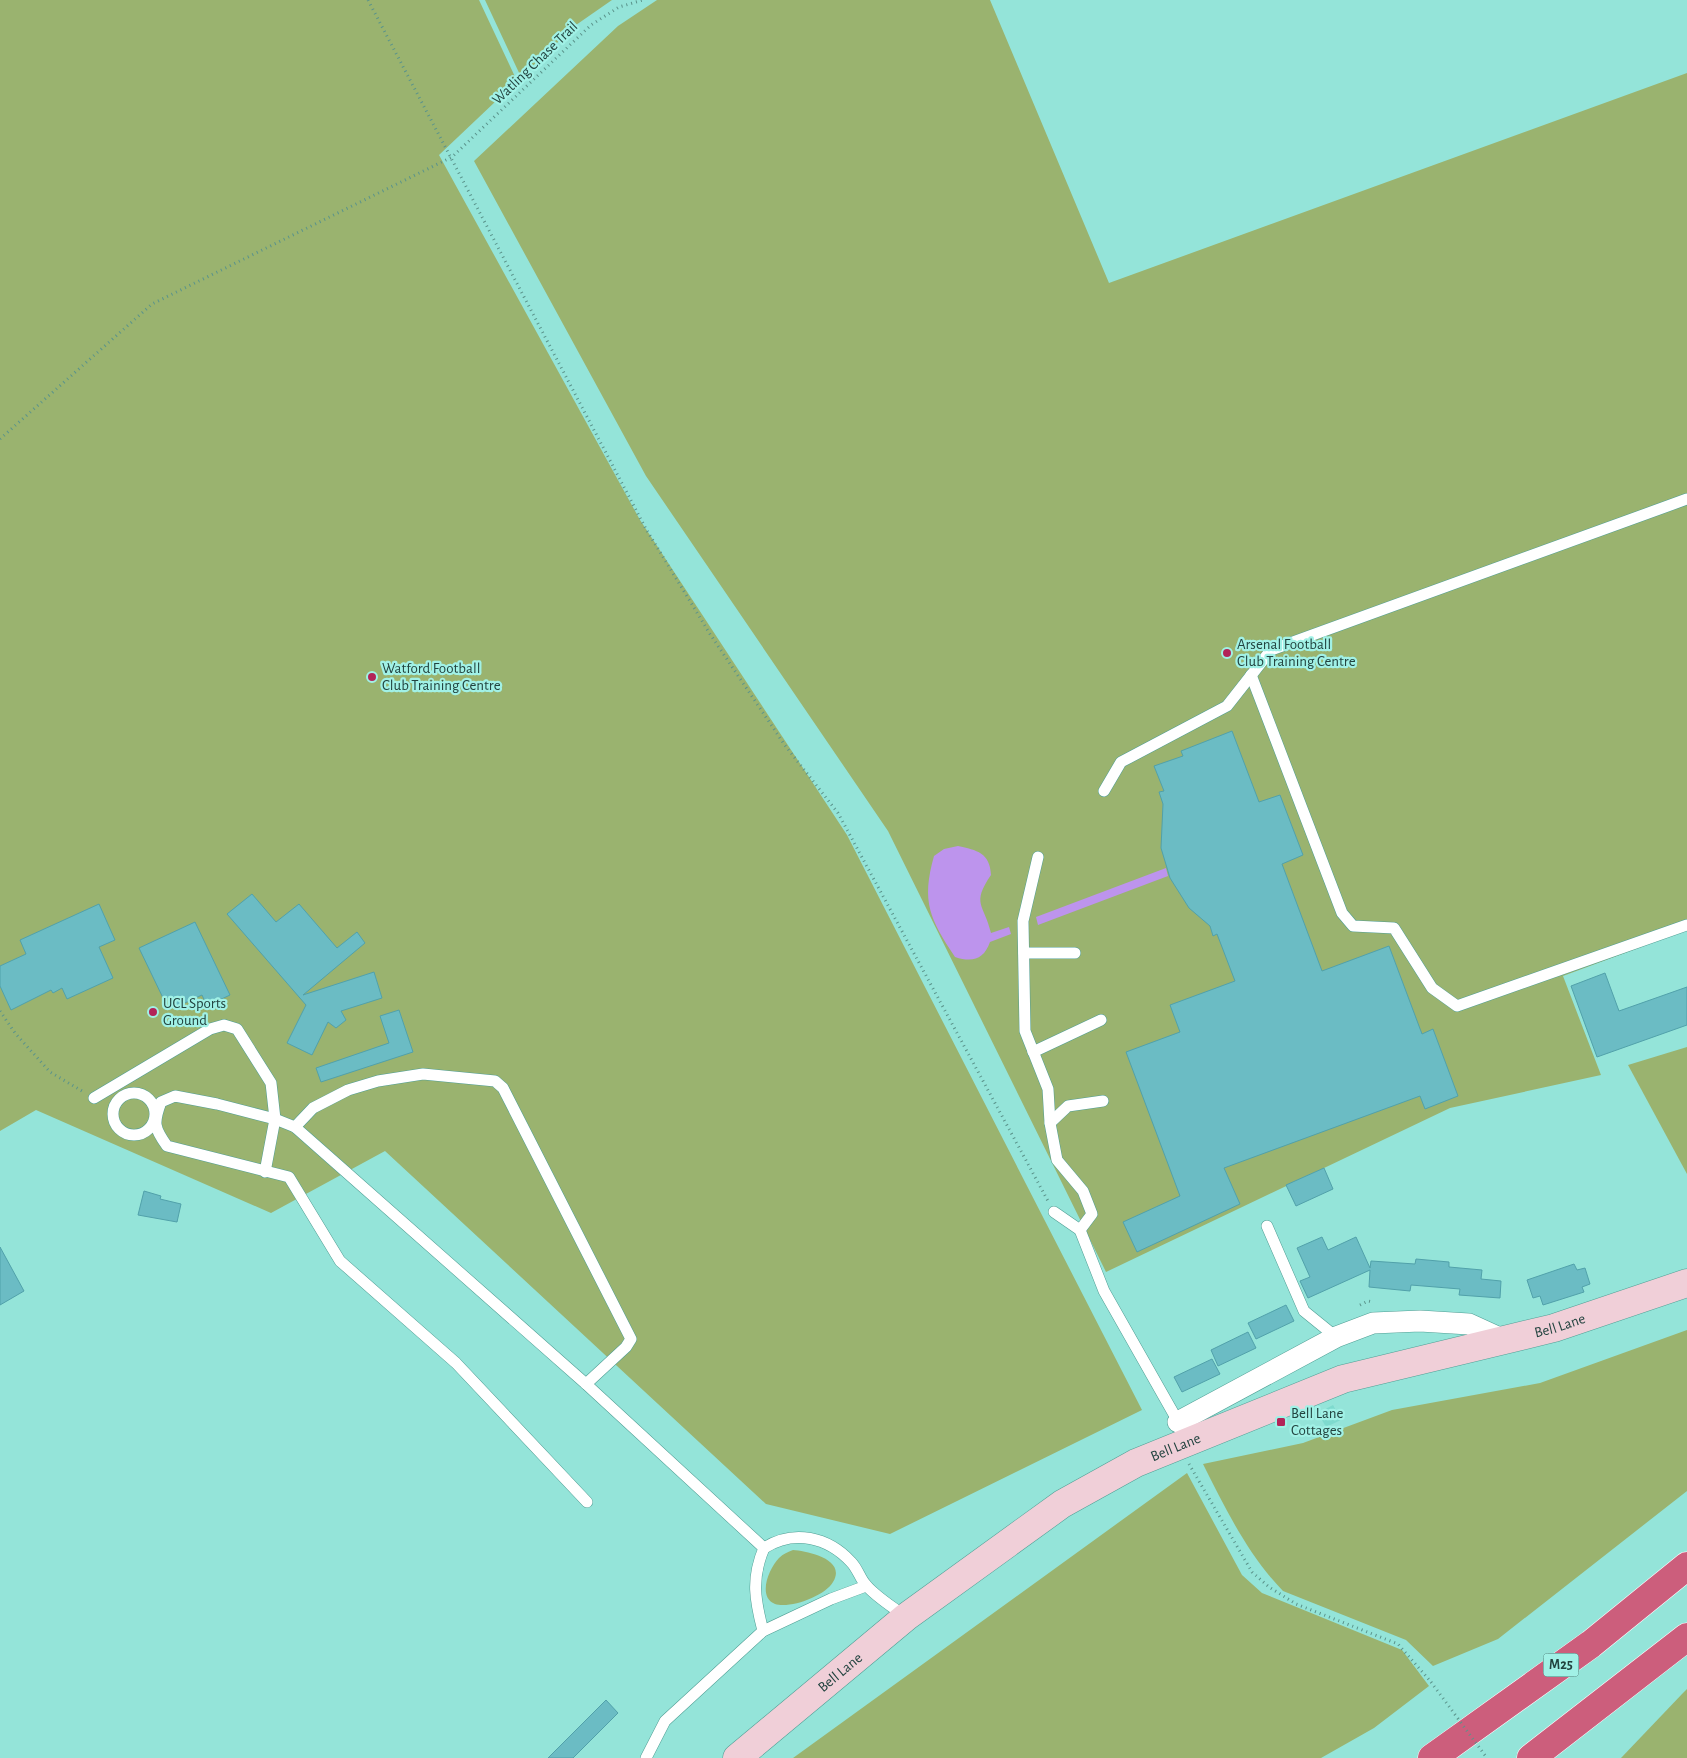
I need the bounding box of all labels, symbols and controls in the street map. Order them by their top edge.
street label: Watling Chase Trail [490,19,580,107]
place label: Arsenal Football Club Training Centre [1237,637,1356,669]
marker: Arsenal Football Club Training Centre [1221,647,1233,659]
place label: Watford Football Club Training Centre [382,661,501,693]
marker: Watford Football Club Training Centre [366,671,378,683]
place label: UCL Sports Ground [163,996,226,1028]
marker: UCL Sports Ground [147,1006,159,1018]
street label: Bell Lane [1533,1310,1587,1340]
place label: Bell Lane Cottages [1291,1406,1343,1438]
marker: Bell Lane Cottages [1275,1416,1287,1428]
street label: Bell Lane [1148,1430,1203,1464]
street label: Bell Lane [815,1650,865,1695]
road number: M25 [1544,1654,1578,1676]

